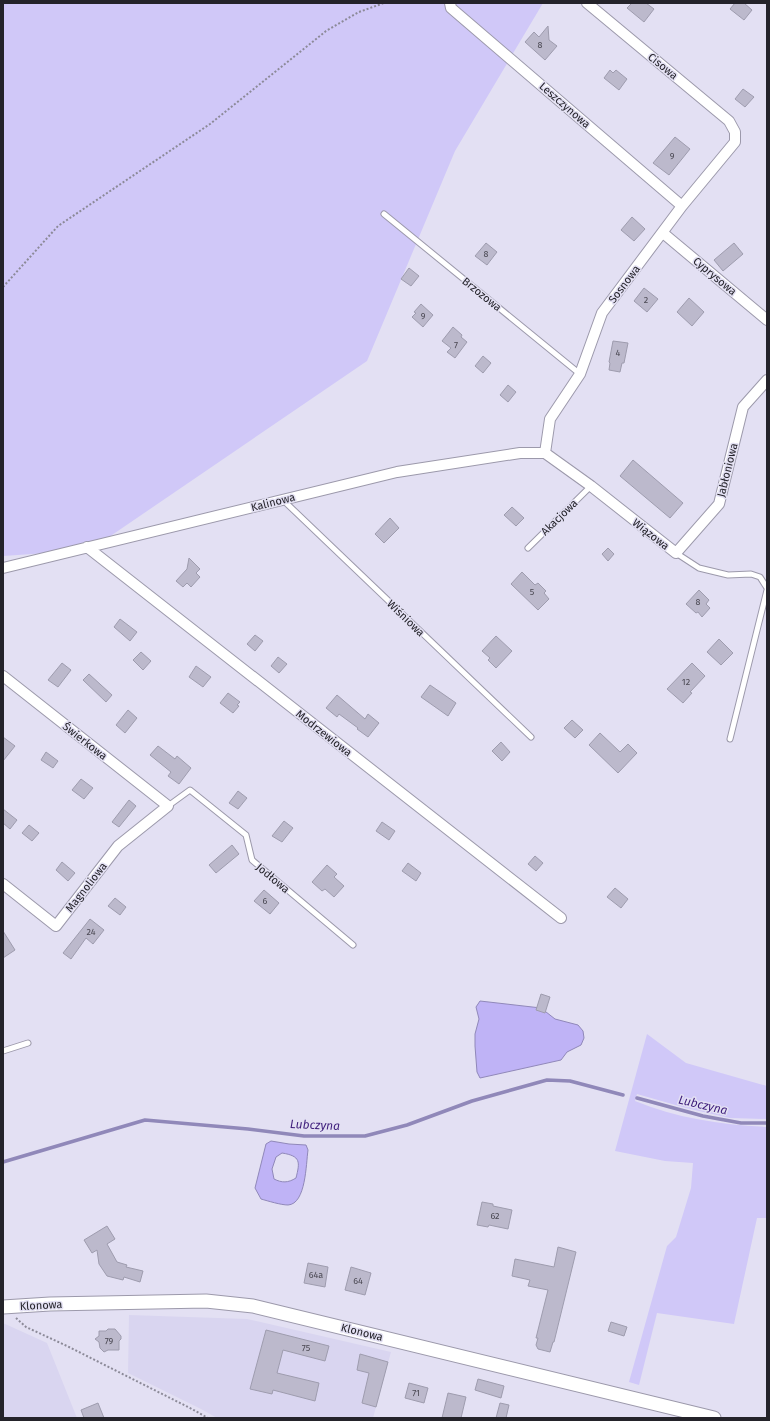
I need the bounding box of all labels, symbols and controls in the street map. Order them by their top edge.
house number: 8 [538,40,543,50]
street label: Cisowa [645,50,680,82]
street label: Leszczynowa [537,80,593,131]
house number: 9 [670,151,675,161]
house number: 8 [484,249,489,259]
street label: Cyprysowa [690,255,739,298]
street label: Sosnowa [606,263,643,306]
street label: Brzozowa [459,275,504,314]
house number: 2 [644,295,648,305]
house number: 9 [421,311,426,321]
house number: 7 [454,340,458,350]
house number: 4 [616,348,621,358]
street label: Jabłoniowa [714,442,740,499]
street label: Kalinowa [250,491,297,514]
street label: Akacjowa [538,497,581,538]
street label: Wiązowa [630,516,672,553]
house number: 5 [530,587,535,597]
street label: Wiśniowa [384,597,427,639]
house number: 8 [696,597,701,607]
house number: 12 [682,677,690,687]
street label: Modrzewiowa [293,707,354,759]
street label: Świerkowa [60,719,110,763]
street label: Magnoliowa [63,860,110,915]
street label: Jodłowa [253,861,292,896]
house number: 6 [263,896,268,906]
house number: 24 [86,927,96,937]
water label: Lubczyna [677,1093,729,1117]
water label: Lubczyna [290,1117,340,1133]
house number: 62 [490,1211,500,1221]
house number: 64a [309,1270,323,1280]
house number: 64 [353,1276,363,1286]
street label: Klonowa [19,1298,63,1313]
street label: Klonowa [340,1321,384,1344]
house number: 79 [105,1336,114,1346]
house number: 75 [302,1343,311,1353]
house number: 71 [412,1388,420,1398]

